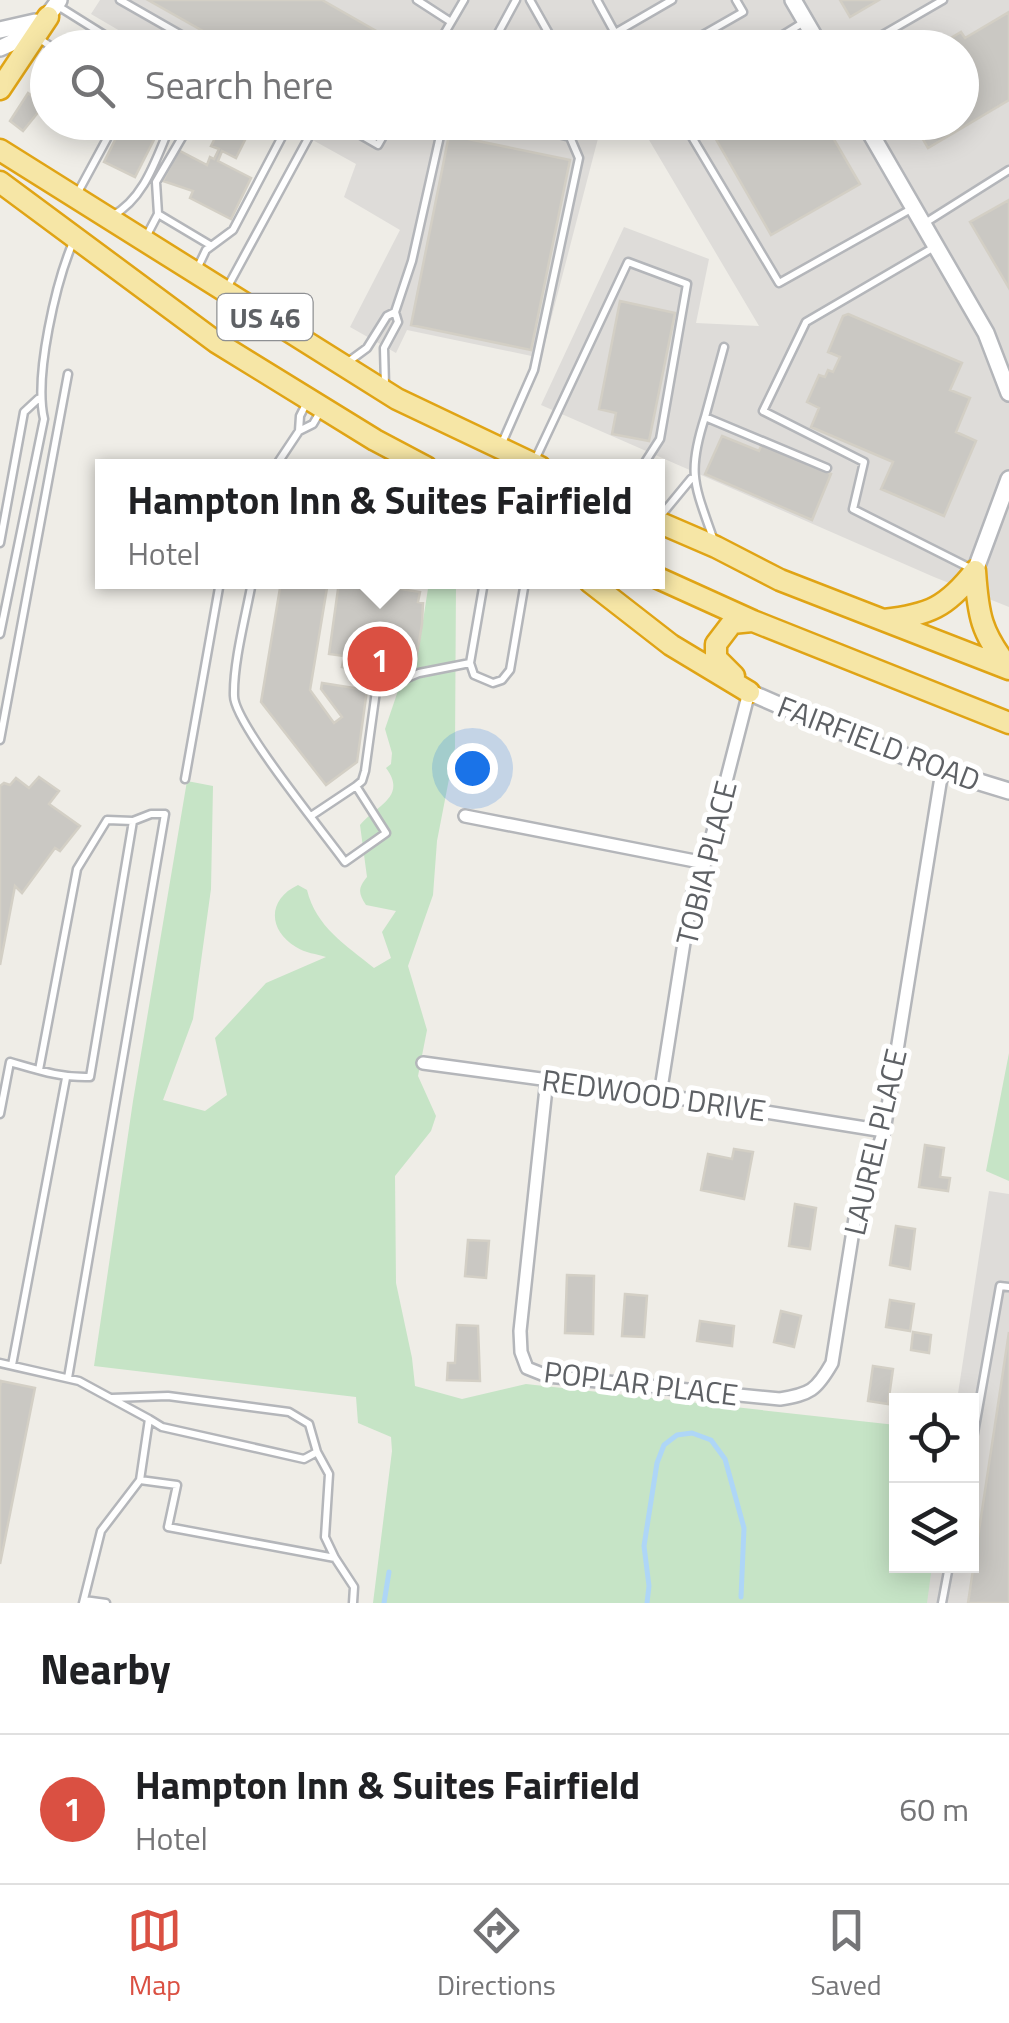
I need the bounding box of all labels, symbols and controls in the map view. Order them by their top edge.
search box [30,30,979,140]
text: Search here [145,56,333,114]
icon: search [65,58,120,113]
road number: US 46 [218,294,312,340]
popup [95,459,665,589]
text: Hampton Inn & Suites Fairfield [127,471,633,529]
text: Hotel [127,529,200,577]
pin: 1 [348,622,412,696]
street label: FAIRFIELD ROAD [771,683,987,803]
your location [447,743,498,794]
street label: TOBIA PLACE [663,776,749,950]
street label: LAUREL PLACE [831,1044,919,1240]
street label: REDWOOD DRIVE [539,1057,769,1133]
street label: POPLAR PLACE [541,1348,741,1418]
map controls [889,1393,979,1573]
button: locate [889,1393,979,1483]
button: layers [889,1483,979,1573]
text: Nearby [40,1636,171,1700]
text: Hampton Inn & Suites Fairfield [135,1756,640,1814]
text: 1 [64,1785,81,1833]
text: 60 m [899,1785,969,1833]
text: Hotel [135,1814,208,1862]
tab: Map [127,1903,182,2006]
tab: Directions [437,1903,556,2006]
tab: Saved [810,1903,882,2006]

